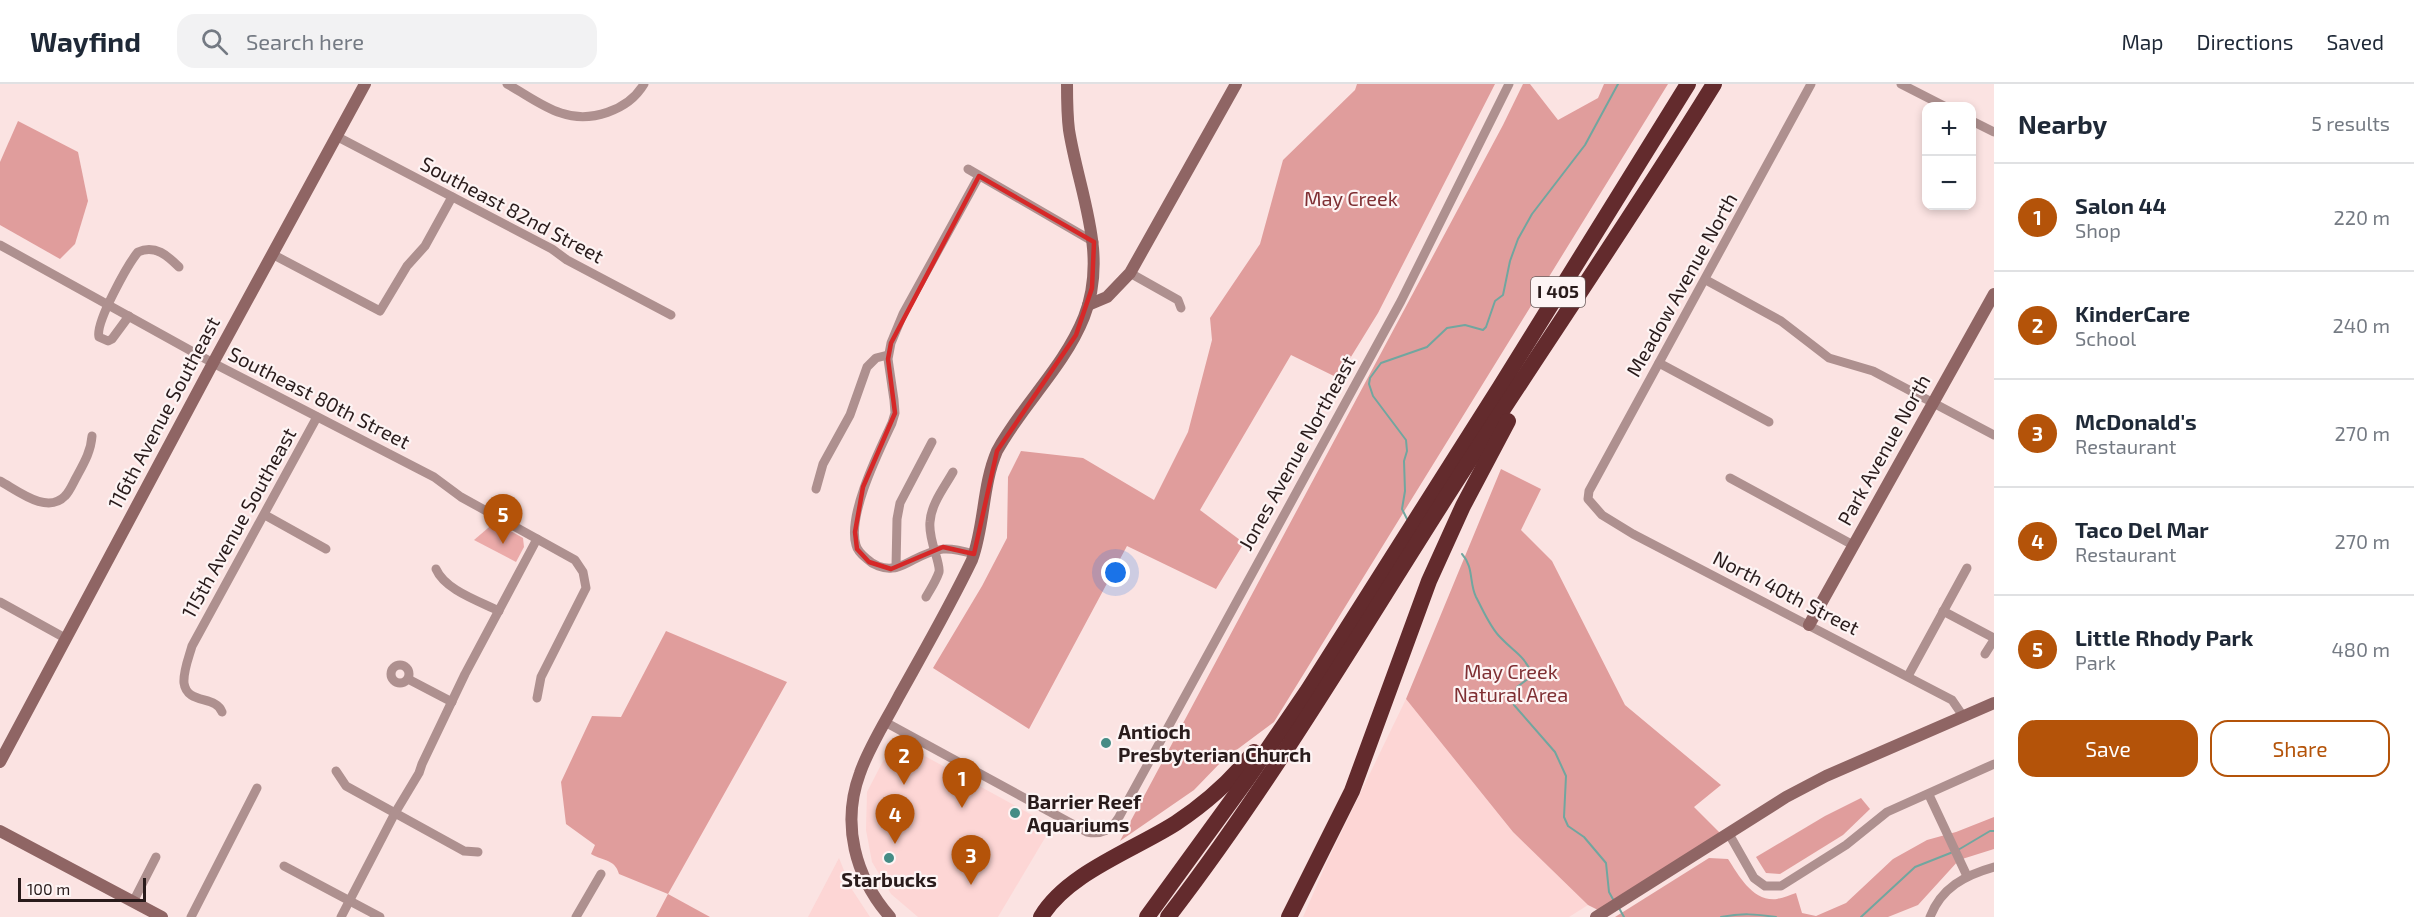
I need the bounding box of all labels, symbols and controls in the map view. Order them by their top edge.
search box [177,14,597,68]
text: Wayfind [30,24,141,58]
icon: search [198,25,231,58]
text: Search here [246,28,364,54]
text: Map [2121,29,2164,54]
text: Directions [2197,29,2293,54]
text: Saved [2326,29,2384,54]
map controls [1922,102,1976,210]
button: + [1922,102,1976,156]
text: Nearby [2018,108,2107,139]
text: 5 results [2311,111,2390,135]
street label: Southeast 82nd Street [417,151,608,268]
button: − [1922,156,1976,210]
park label: May Creek [1304,186,1398,210]
street label: Meadow Avenue North [1621,188,1742,381]
text: Salon 44 [2075,192,2167,218]
text: 1 [2033,205,2042,229]
text: 220 m [2333,205,2390,229]
text: Shop [2075,218,2121,242]
road number: I 405 [1531,277,1585,307]
text: KinderCare [2075,300,2190,326]
street label: 116th Avenue Southeast [102,312,224,513]
text: 2 [2032,313,2043,337]
text: 240 m [2332,313,2390,337]
text: School [2075,326,2136,350]
street label: Southeast 80th Street [225,341,415,454]
street label: Jones Avenue Northeast [1233,351,1360,554]
street label: Park Avenue North [1832,370,1935,529]
text: McDonald's [2075,408,2197,434]
text: 3 [2032,421,2043,445]
text: 270 m [2334,421,2390,445]
street label: 115th Avenue Southeast [176,423,301,622]
text: Restaurant [2075,434,2176,458]
pin: 5 [484,494,522,544]
text: Taco Del Mar [2075,516,2209,542]
text: 4 [2031,529,2044,553]
text: 270 m [2334,529,2390,553]
text: Restaurant [2075,542,2176,566]
street label: North 40th Street [1709,545,1864,639]
your location [1101,558,1130,587]
text: Little Rhody Park [2075,624,2253,650]
text: 5 [2032,637,2043,661]
text: 480 m [2332,637,2390,661]
text: Park [2075,650,2116,674]
park label: May Creek Natural Area [1454,659,1568,706]
place label: Antioch Presbyterian Church [1118,719,1311,767]
button: Save [2018,720,2198,777]
button: Share [2210,720,2390,777]
pin: 2 [884,736,924,785]
marker: Antioch Presbyterian Church [1099,736,1113,750]
pin: 1 [942,758,982,808]
place label: Barrier Reef Aquariums [1027,789,1142,836]
pin: 4 [876,794,914,844]
marker: Barrier Reef Aquariums [1008,806,1022,820]
pin: 3 [952,836,990,885]
marker: Starbucks [882,851,896,865]
place label: Starbucks [841,867,937,891]
scale bar [18,875,146,902]
text: 100 m [27,879,70,898]

